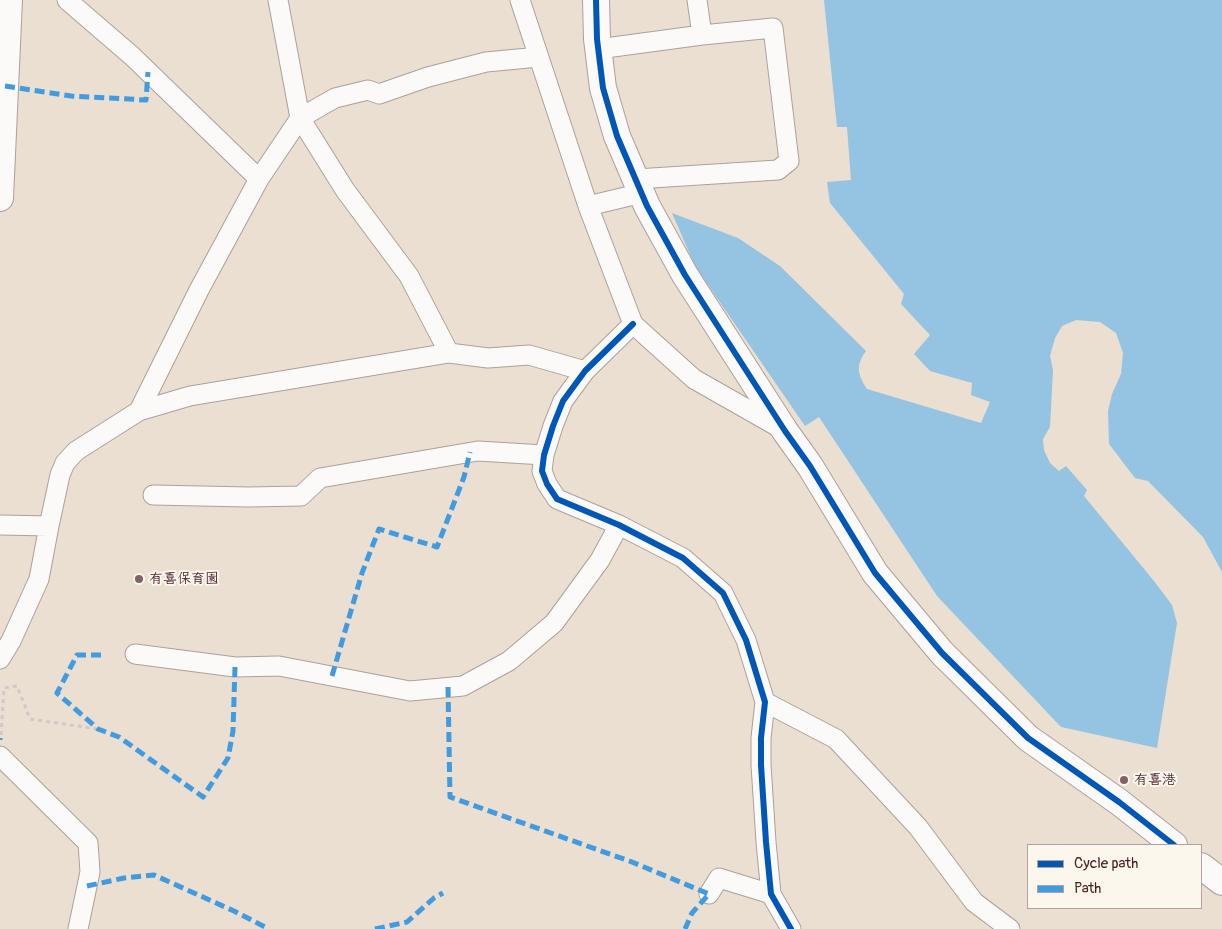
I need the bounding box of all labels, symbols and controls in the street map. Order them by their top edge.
place label: 有喜保育園 [149,571,219,587]
marker: 有喜保育園 [133,573,145,585]
place label: 有喜港 [1134,772,1176,788]
marker: 有喜港 [1118,774,1130,786]
legend [1027,844,1202,909]
text: Cycle path [1074,854,1138,873]
text: Path [1074,879,1101,898]

